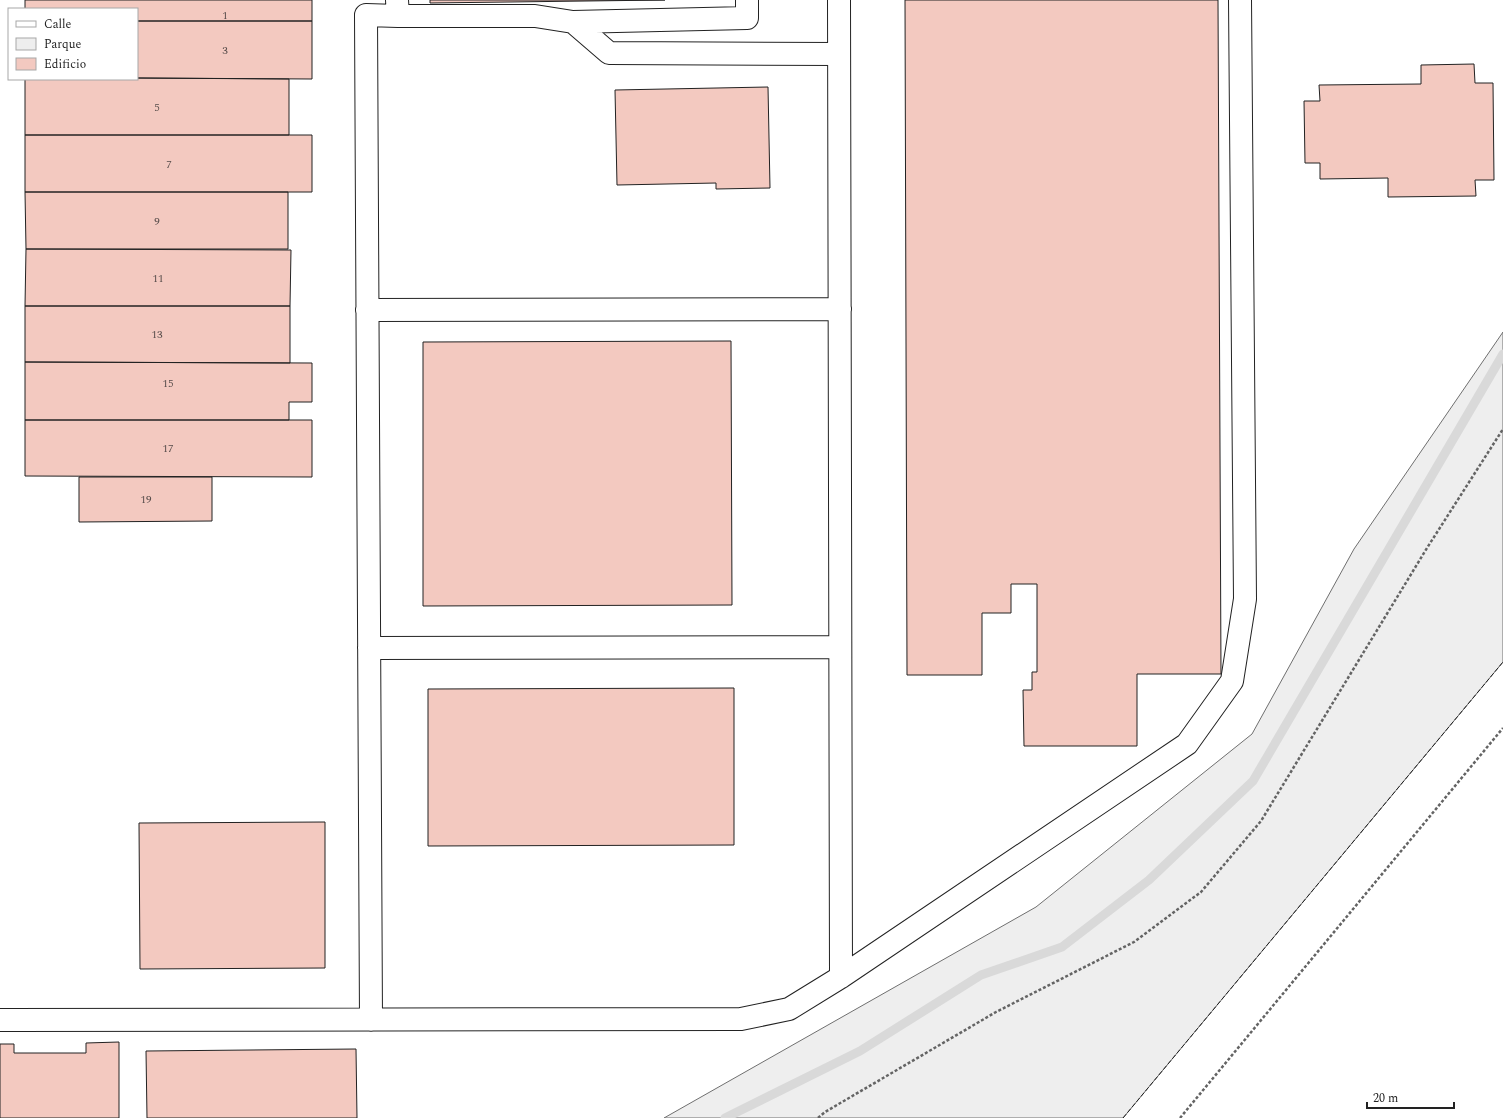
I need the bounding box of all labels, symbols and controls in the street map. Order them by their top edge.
house number: 1 [222,7,228,24]
legend [8,8,138,80]
text: Calle [44,15,72,34]
text: Parque [44,35,81,54]
house number: 3 [222,42,228,59]
text: Edificio [44,55,86,74]
house number: 5 [154,99,160,116]
house number: 7 [166,156,172,173]
house number: 9 [154,213,160,230]
house number: 11 [153,270,164,287]
house number: 13 [152,326,163,343]
house number: 15 [163,375,174,392]
house number: 17 [163,440,174,457]
house number: 19 [141,491,152,508]
scale bar [1367,1084,1454,1110]
text: 20 m [1373,1089,1398,1108]

